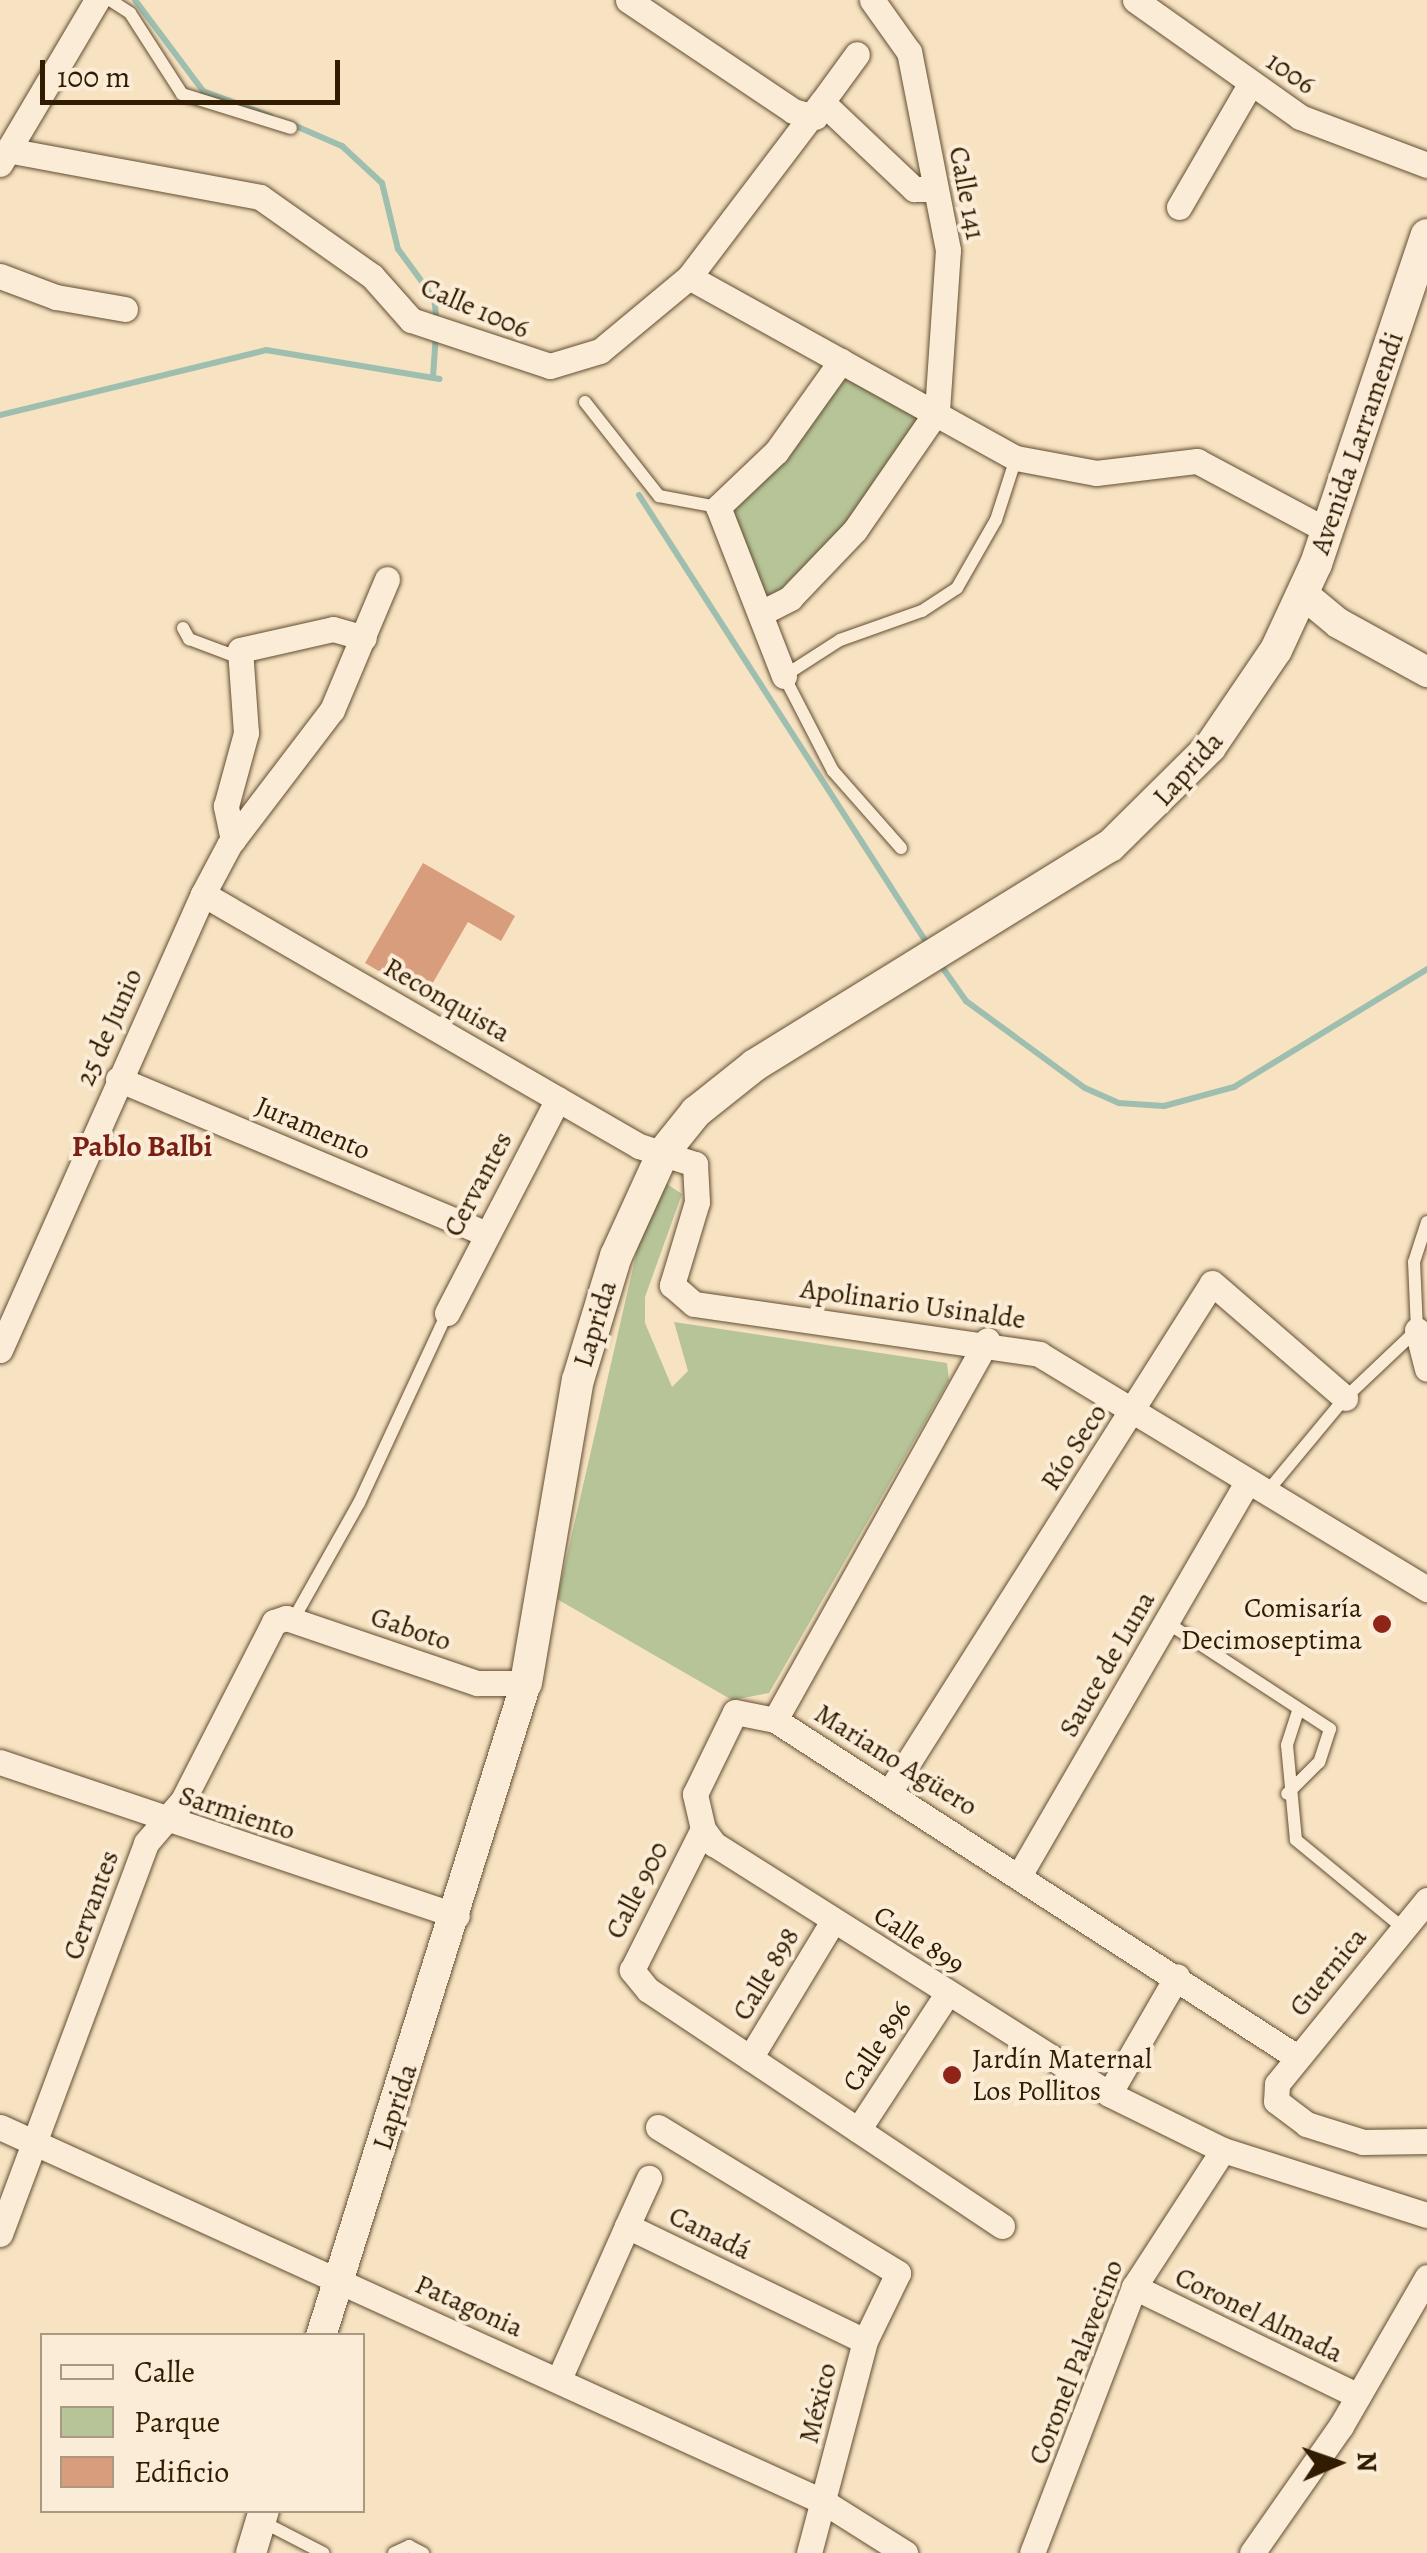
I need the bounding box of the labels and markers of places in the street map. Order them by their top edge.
place label: Comisaría Decimoseptima [1181,1591,1362,1657]
marker: Comisaría Decimoseptima [1371,1613,1393,1635]
place label: Jardín Maternal Los Pollitos [972,2042,1152,2108]
marker: Jardín Maternal Los Pollitos [941,2064,963,2086]

